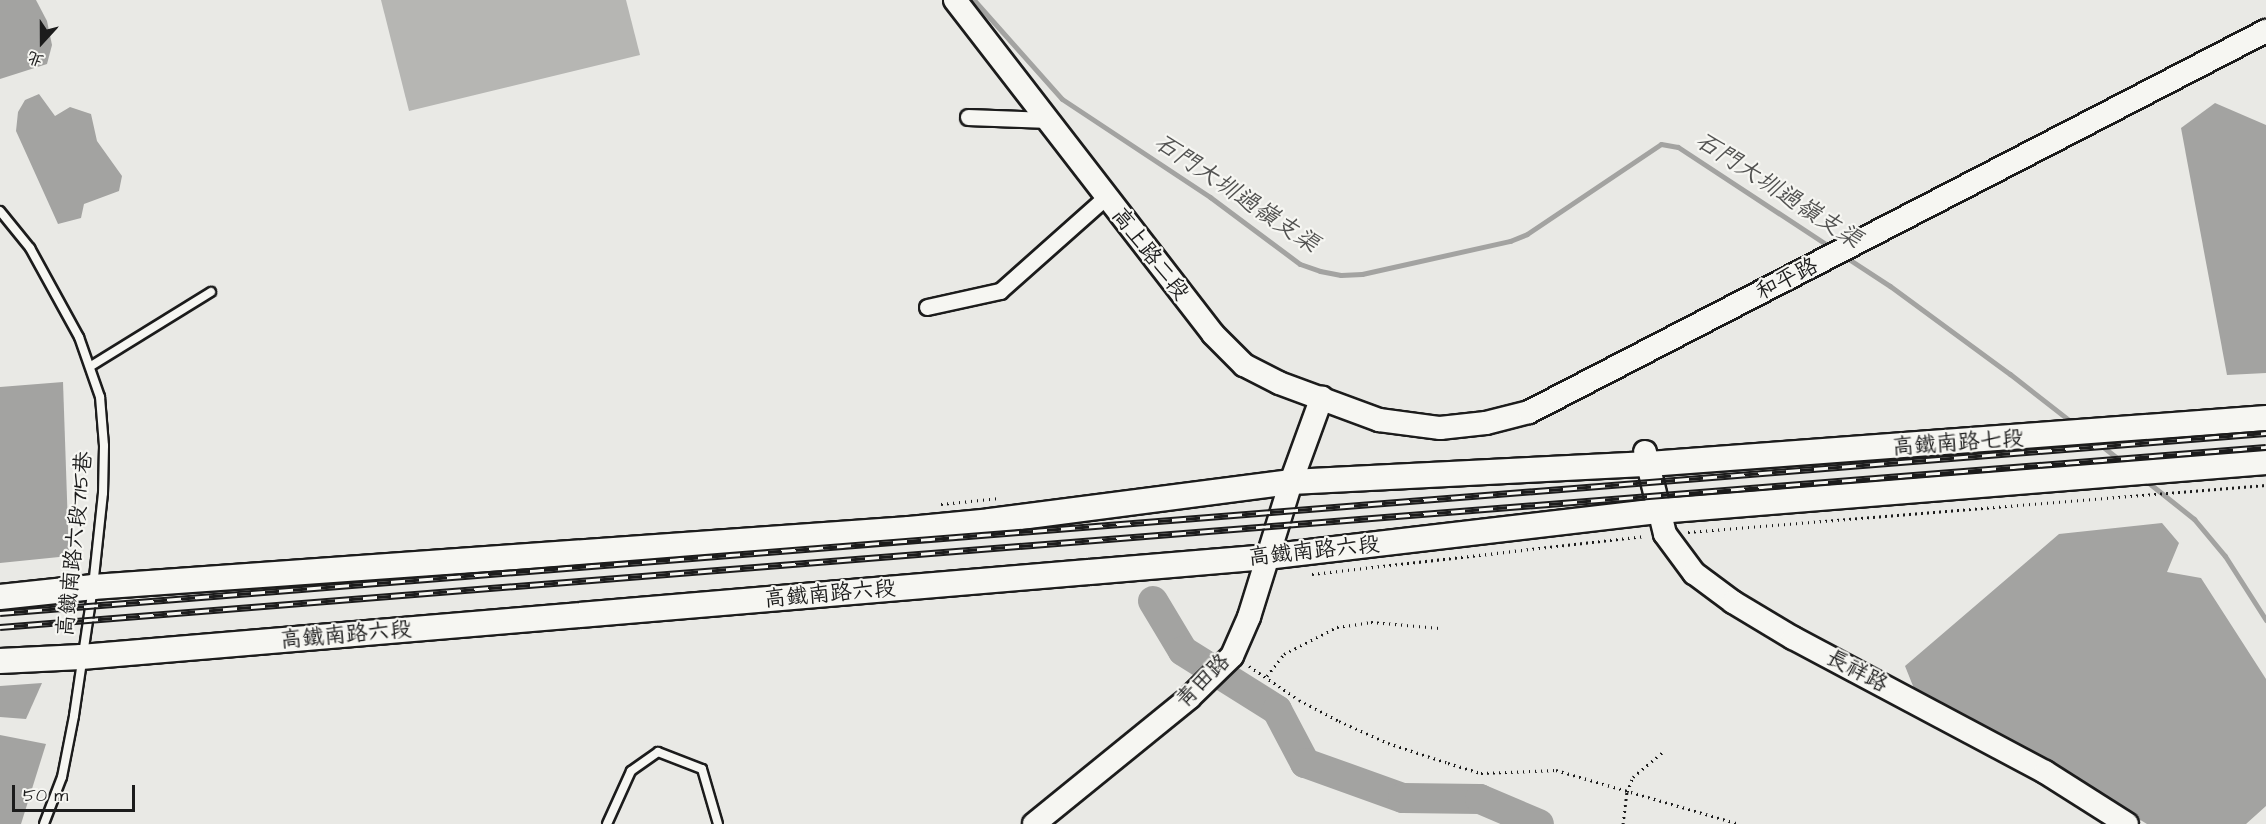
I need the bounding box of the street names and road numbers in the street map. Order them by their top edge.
street label: 高上路二段 [1106,203,1194,305]
street label: 和平路 [1752,252,1822,306]
street label: 高鐵南路七段 [1891,425,2025,461]
street label: 高鐵南路六段715巷 [52,450,98,638]
street label: 高鐵南路六段 [1247,531,1381,571]
street label: 高鐵南路六段 [763,575,897,613]
street label: 高鐵南路六段 [279,616,413,654]
street label: 長祥路 [1822,644,1892,698]
street label: 青田路 [1170,648,1236,714]

